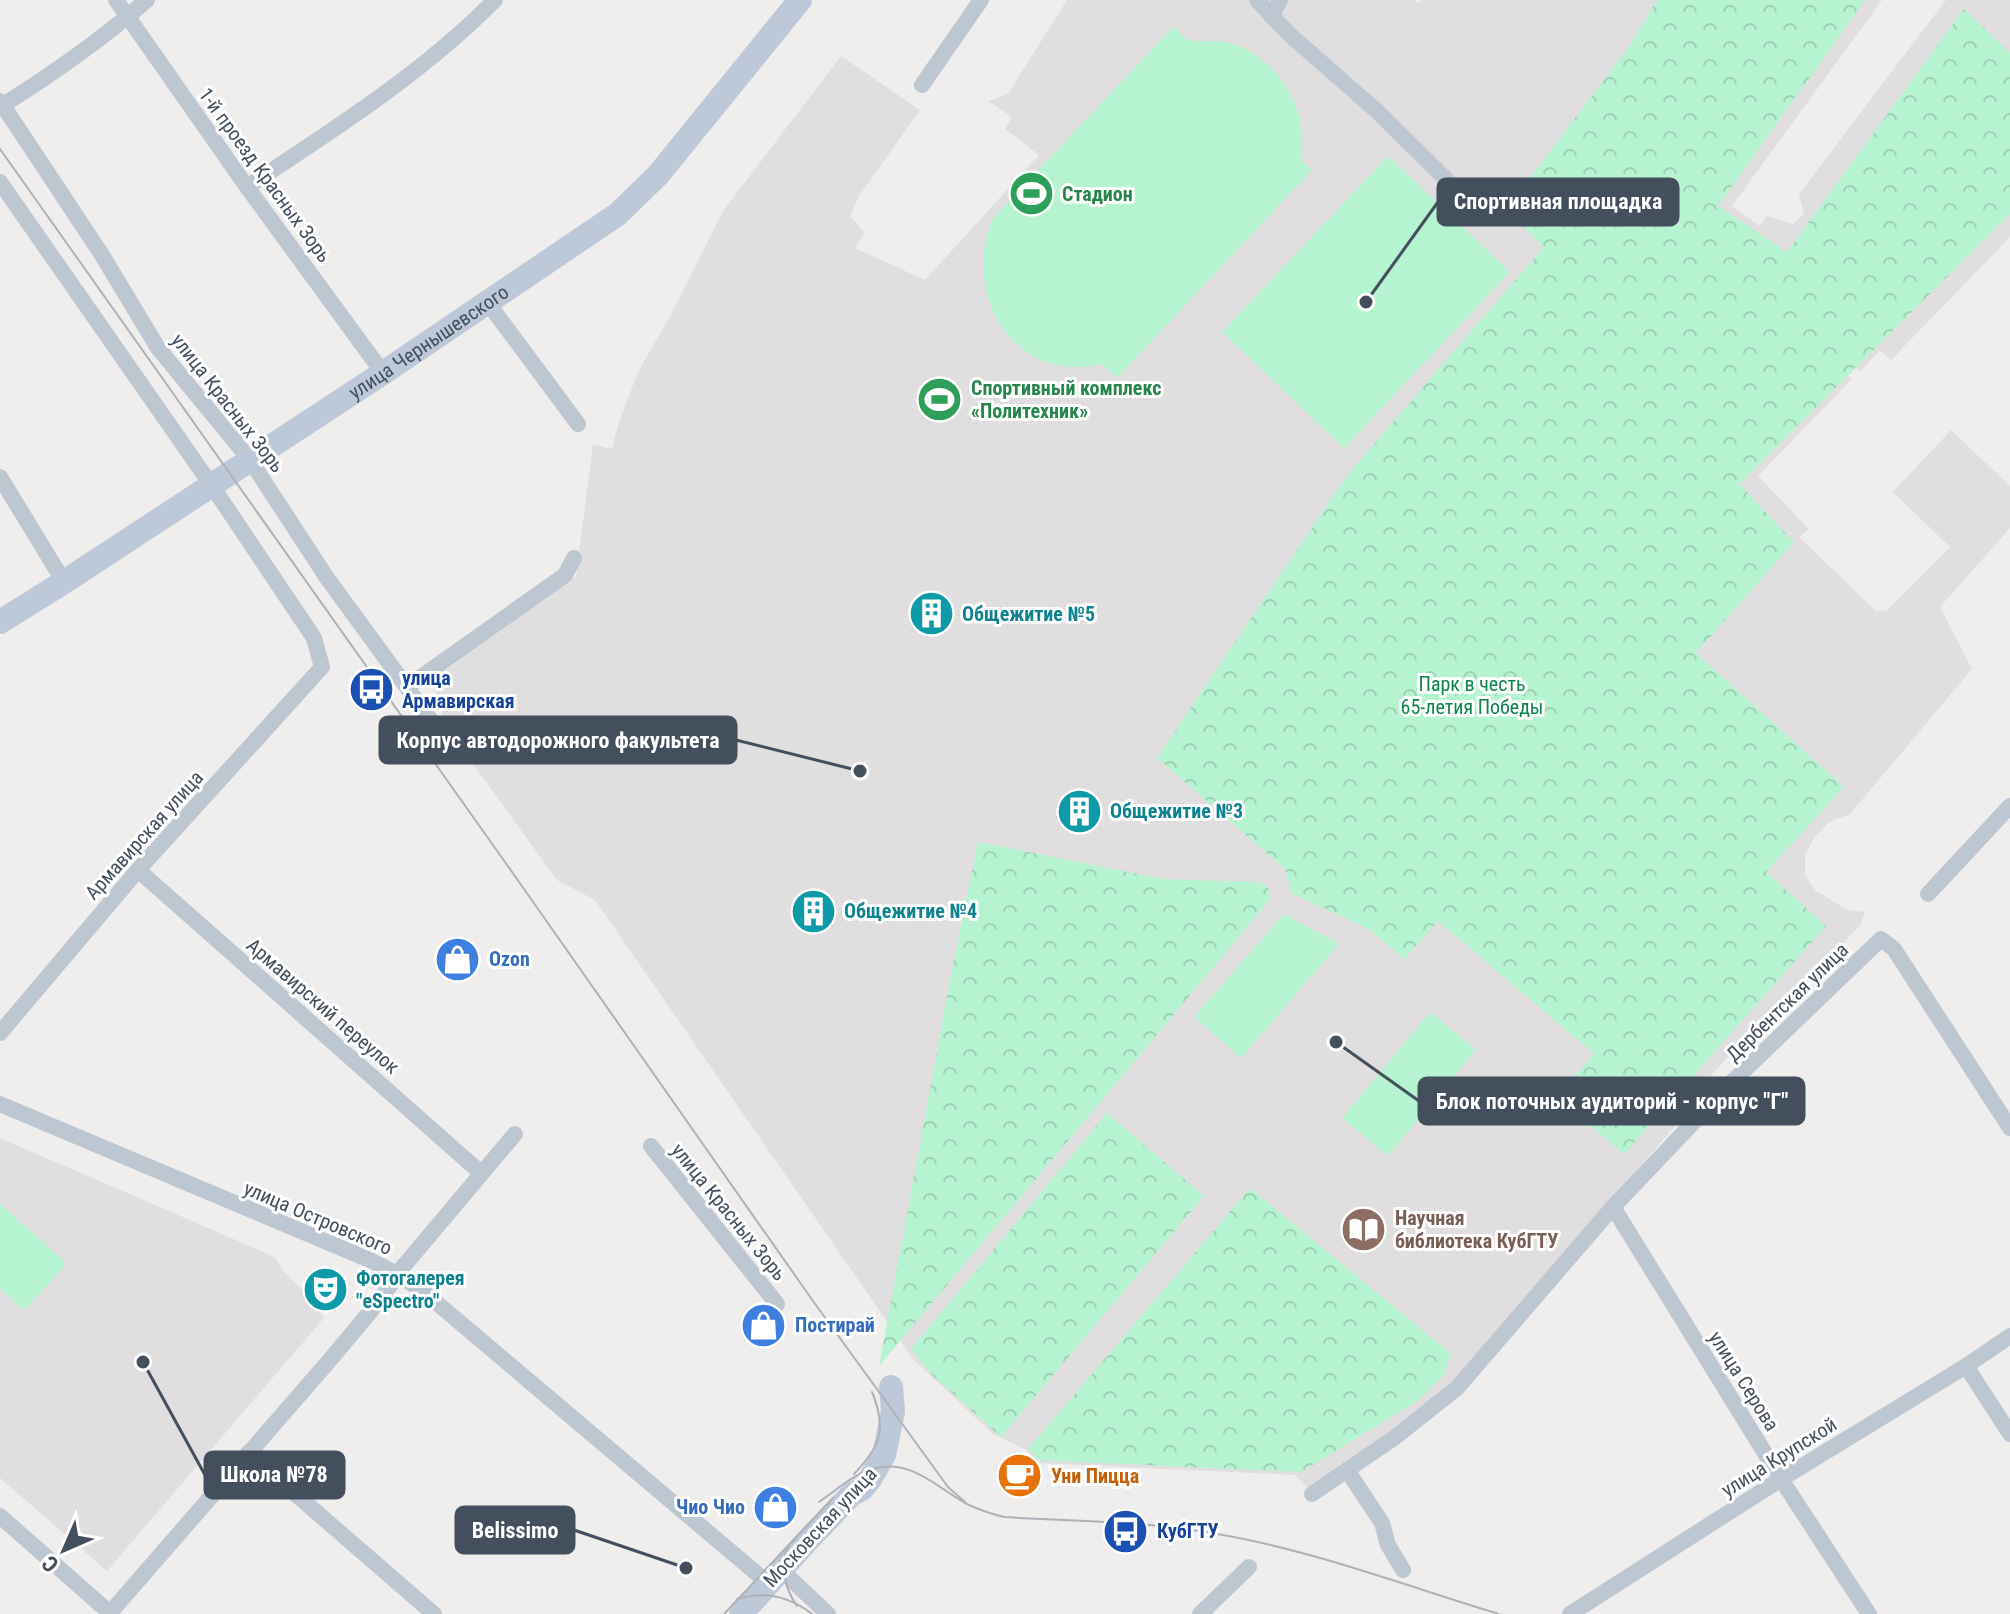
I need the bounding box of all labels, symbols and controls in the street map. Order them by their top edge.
street label: 1-й проезд Красных Зорь [194,83,336,267]
sports icon: Стадион [1007,170,1055,218]
callout: Спортивная площадка [1438,179,1678,225]
place label: Стадион [1062,182,1133,206]
text: Спортивная площадка [1454,189,1662,214]
street label: улица Чернышевского [344,280,513,404]
street label: улица Красных Зорь [166,329,290,477]
sports icon: Спортивный комплекс «Политехник» [916,375,964,423]
place label: Спортивный комплекс «Политехник» [971,376,1162,423]
building icon: Общежитие №5 [907,590,955,638]
place label: Общежитие №5 [962,602,1095,626]
bus stop icon: улица Армавирская [347,666,395,714]
place label: улица Армавирская [402,666,515,713]
park label: Парк в честь 65-летия Победы [1401,672,1543,719]
callout: Корпус автодорожного факультета [380,717,736,763]
text: Корпус автодорожного факультета [396,728,720,753]
street label: Армавирская улица [80,766,208,904]
building icon: Общежитие №3 [1055,787,1103,835]
place label: Общежитие №3 [1110,799,1243,823]
building icon: Общежитие №4 [789,887,837,935]
place label: Общежитие №4 [844,899,977,923]
street label: Армавирский переулок [242,933,404,1079]
shop icon: Ozon [434,935,482,983]
street label: Дербентская улица [1721,938,1853,1066]
place label: Ozon [489,947,530,971]
callout: Блок поточных аудиторий - корпус "Г" [1419,1078,1804,1124]
text: Блок поточных аудиторий - корпус "Г" [1436,1089,1788,1114]
street label: улица Красных Зорь [666,1139,792,1285]
street label: улица Островского [240,1176,396,1260]
library icon: Научная библиотека КубГТУ [1340,1206,1388,1254]
place label: Научная библиотека КубГТУ [1395,1206,1558,1253]
theatre icon: Фотогалерея "eSpectro" [301,1265,349,1313]
place label: Фотогалерея "eSpectro" [356,1266,465,1313]
shop icon: Постирай [740,1301,788,1349]
place label: Постирай [795,1313,875,1337]
street label: улица Серова [1704,1327,1784,1435]
street label: улица Крупской [1717,1412,1841,1502]
callout: Школа №78 [205,1452,344,1498]
cafe icon: Уни Пицца [996,1452,1044,1500]
text: Школа №78 [220,1462,328,1487]
street label: Московская улица [758,1462,882,1592]
place label: Уни Пицца [1051,1464,1139,1488]
shop icon: Чио Чио [752,1483,800,1531]
place label: Чио Чио [676,1495,745,1519]
callout: Belissimo [456,1507,574,1553]
bus stop icon: КубГТУ [1102,1507,1150,1555]
north arrow [24,1510,104,1590]
text: Belissimo [472,1518,558,1543]
place label: КубГТУ [1157,1519,1219,1543]
text: С [37,1551,63,1577]

